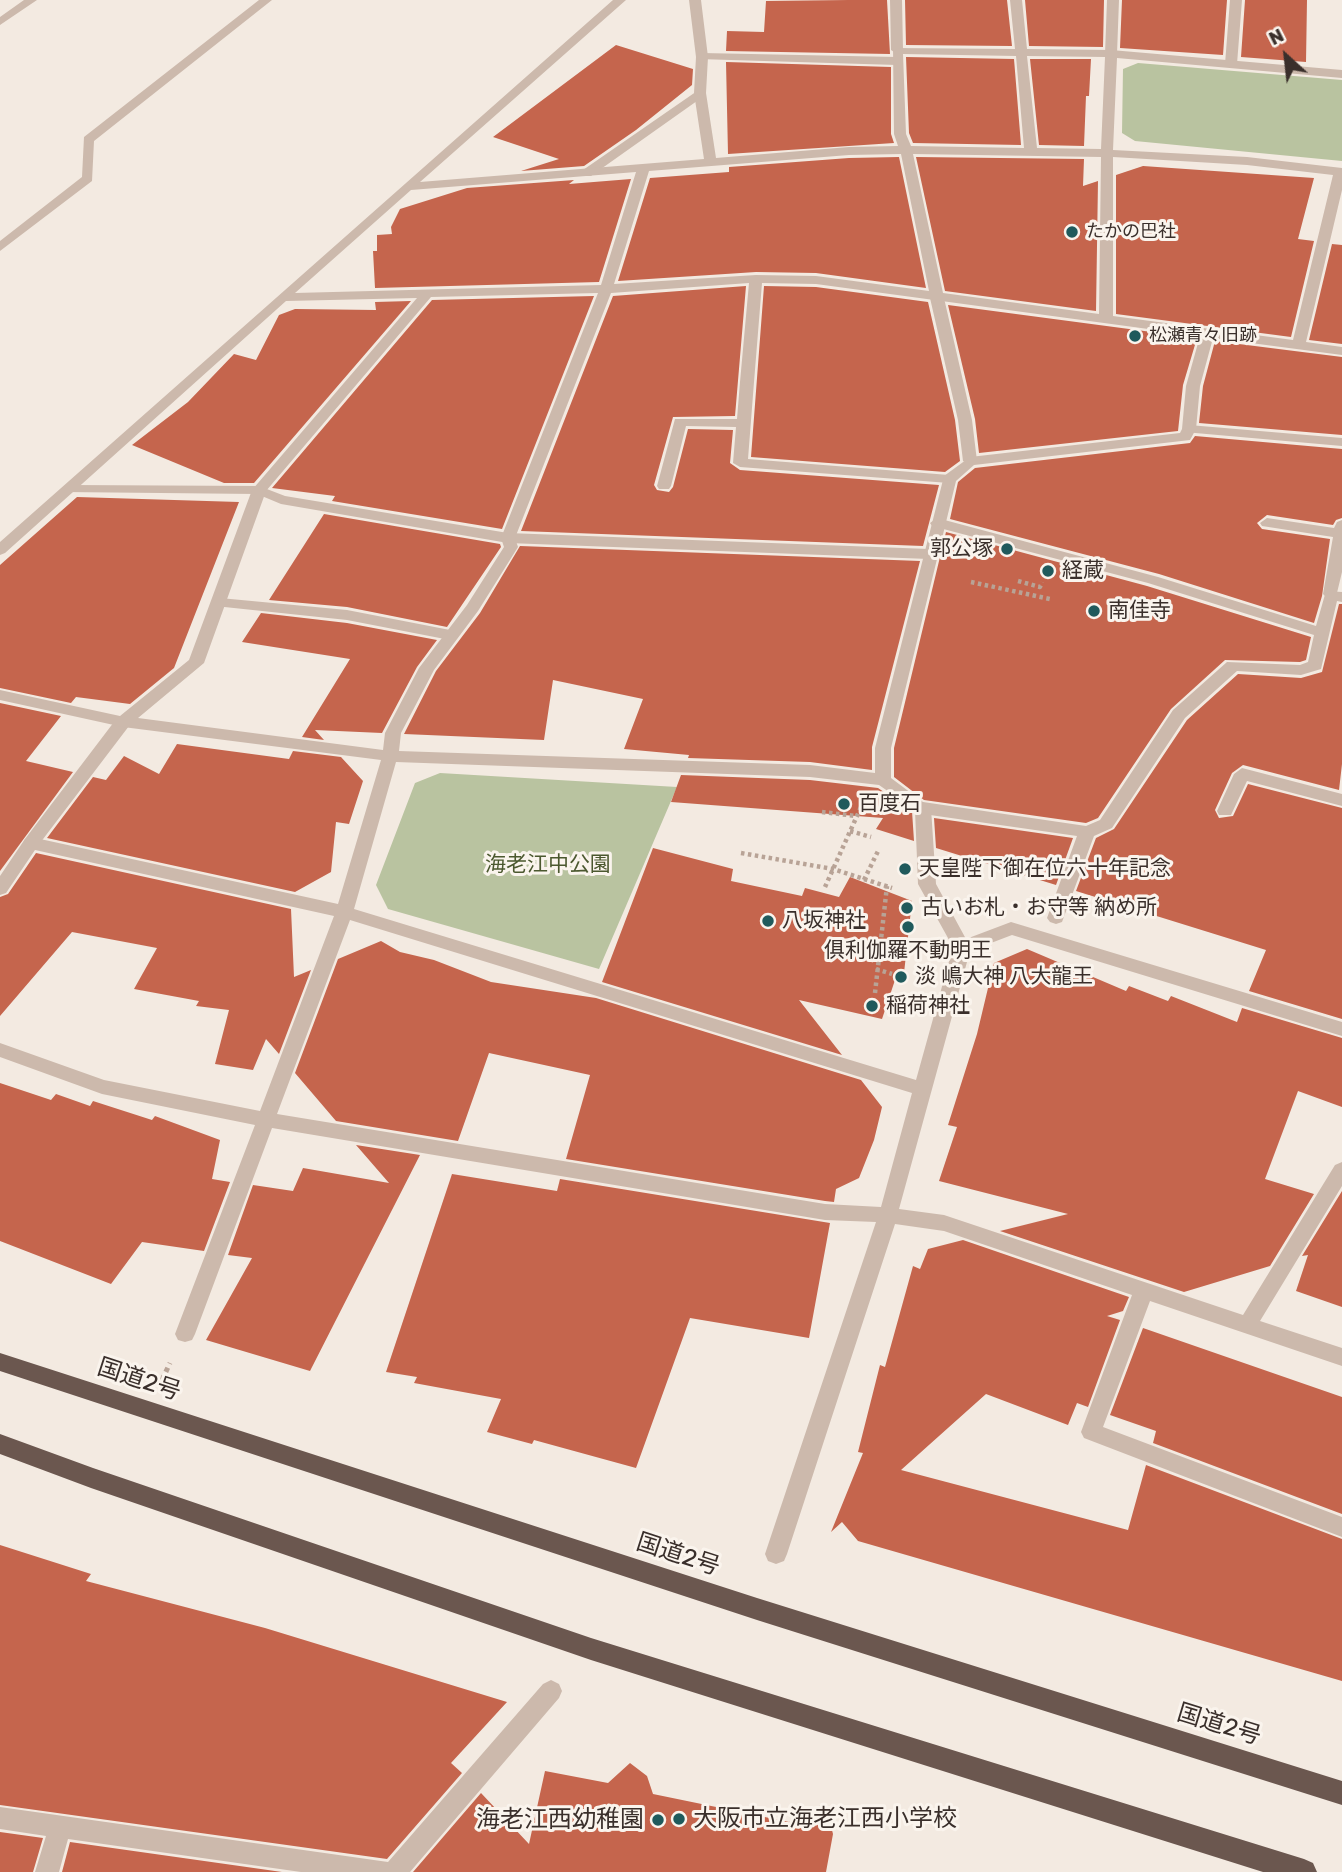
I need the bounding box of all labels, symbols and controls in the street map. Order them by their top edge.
north arrow [1251,21,1321,91]
text: N [1265,23,1288,50]
place label: たかの巴社 [1086,221,1176,243]
marker: たかの巴社 [1064,224,1080,240]
place label: 松瀬青々旧跡 [1149,325,1257,347]
marker: 松瀬青々旧跡 [1127,328,1143,344]
place label: 郭公塚 [930,536,993,562]
marker: 郭公塚 [999,541,1015,557]
place label: 経蔵 [1062,558,1104,584]
marker: 経蔵 [1040,563,1056,579]
place label: 南佳寺 [1108,598,1171,624]
marker: 南佳寺 [1086,603,1102,619]
place label: 百度石 [858,791,921,817]
marker: 百度石 [836,796,852,812]
park label: 海老江中公園 [485,852,611,878]
place label: 天皇陛下御在位六十年記念 [919,856,1171,882]
marker: 天皇陛下御在位六十年記念 [897,861,913,877]
place label: 古いお札・お守等 納め所 [921,895,1157,921]
marker: 古いお札・お守等 納め所 [899,900,915,916]
place label: 八坂神社 [782,908,866,934]
marker: 八坂神社 [760,913,776,929]
marker: 俱利伽羅不動明王 [900,919,916,935]
place label: 俱利伽羅不動明王 [824,938,992,964]
place label: 淡 嶋大神 八大龍王 [915,964,1093,990]
marker: 淡 嶋大神 八大龍王 [893,969,909,985]
place label: 稲荷神社 [886,993,970,1019]
marker: 稲荷神社 [864,998,880,1014]
street label: 国道2号 [94,1353,184,1407]
street label: 国道2号 [633,1528,723,1582]
street label: 国道2号 [1174,1699,1264,1751]
place label: 大阪市立海老江西小学校 [693,1805,957,1833]
place label: 海老江西幼稚園 [476,1806,644,1834]
marker: 大阪市立海老江西小学校 [671,1811,687,1827]
marker: 海老江西幼稚園 [650,1812,666,1828]

